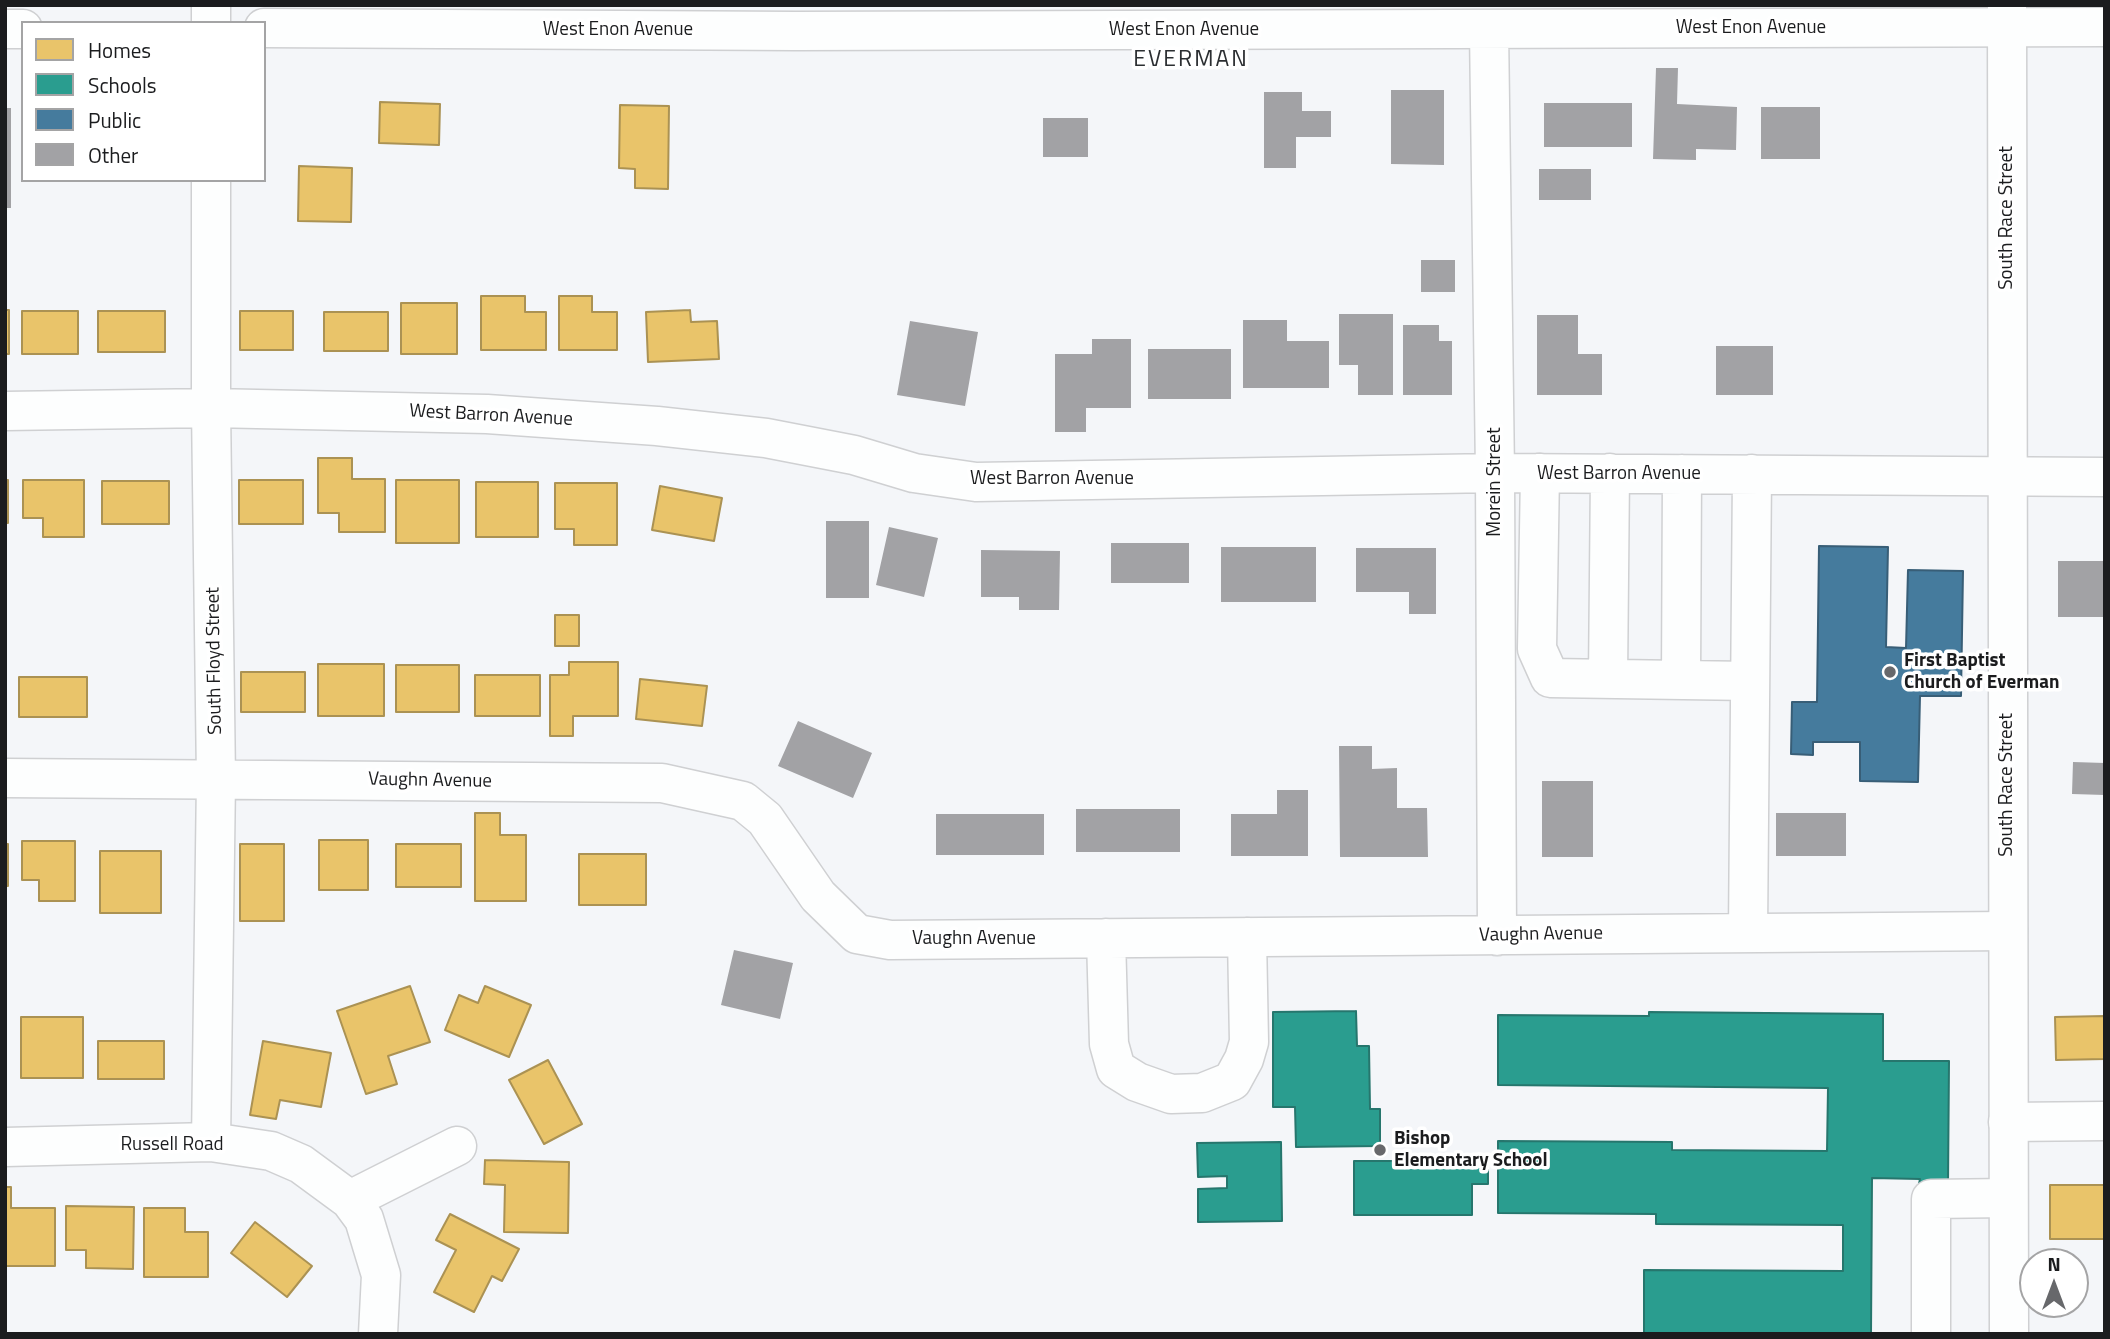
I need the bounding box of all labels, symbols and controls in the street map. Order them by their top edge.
street label: West Enon Avenue [1676,17,1826,39]
street label: West Enon Avenue [543,19,693,41]
street label: West Enon Avenue [1109,19,1259,41]
legend [21,21,266,182]
text: Homes [88,34,151,66]
district label: EVERMAN [1134,46,1248,74]
text: Schools [88,69,157,101]
text: Public [88,104,141,136]
text: Other [88,139,138,171]
street label: South Race Street [1996,146,2018,290]
street label: West Barron Avenue [409,400,573,432]
street label: Morein Street [1484,427,1506,537]
street label: West Barron Avenue [1537,463,1701,485]
street label: West Barron Avenue [970,468,1134,490]
street label: South Floyd Street [202,587,228,735]
place label: First Baptist Church of Everman [1904,650,2059,694]
marker: First Baptist Church of Everman [1882,664,1898,680]
street label: South Race Street [1996,713,2018,857]
street label: Vaughn Avenue [368,769,492,793]
street label: Vaughn Avenue [1479,923,1603,947]
street label: Vaughn Avenue [912,928,1036,950]
place label: Bishop Elementary School [1394,1128,1548,1172]
street label: Russell Road [120,1134,224,1156]
marker: Bishop Elementary School [1372,1142,1388,1158]
north arrow [2019,1248,2089,1318]
text: N [2047,1249,2061,1278]

